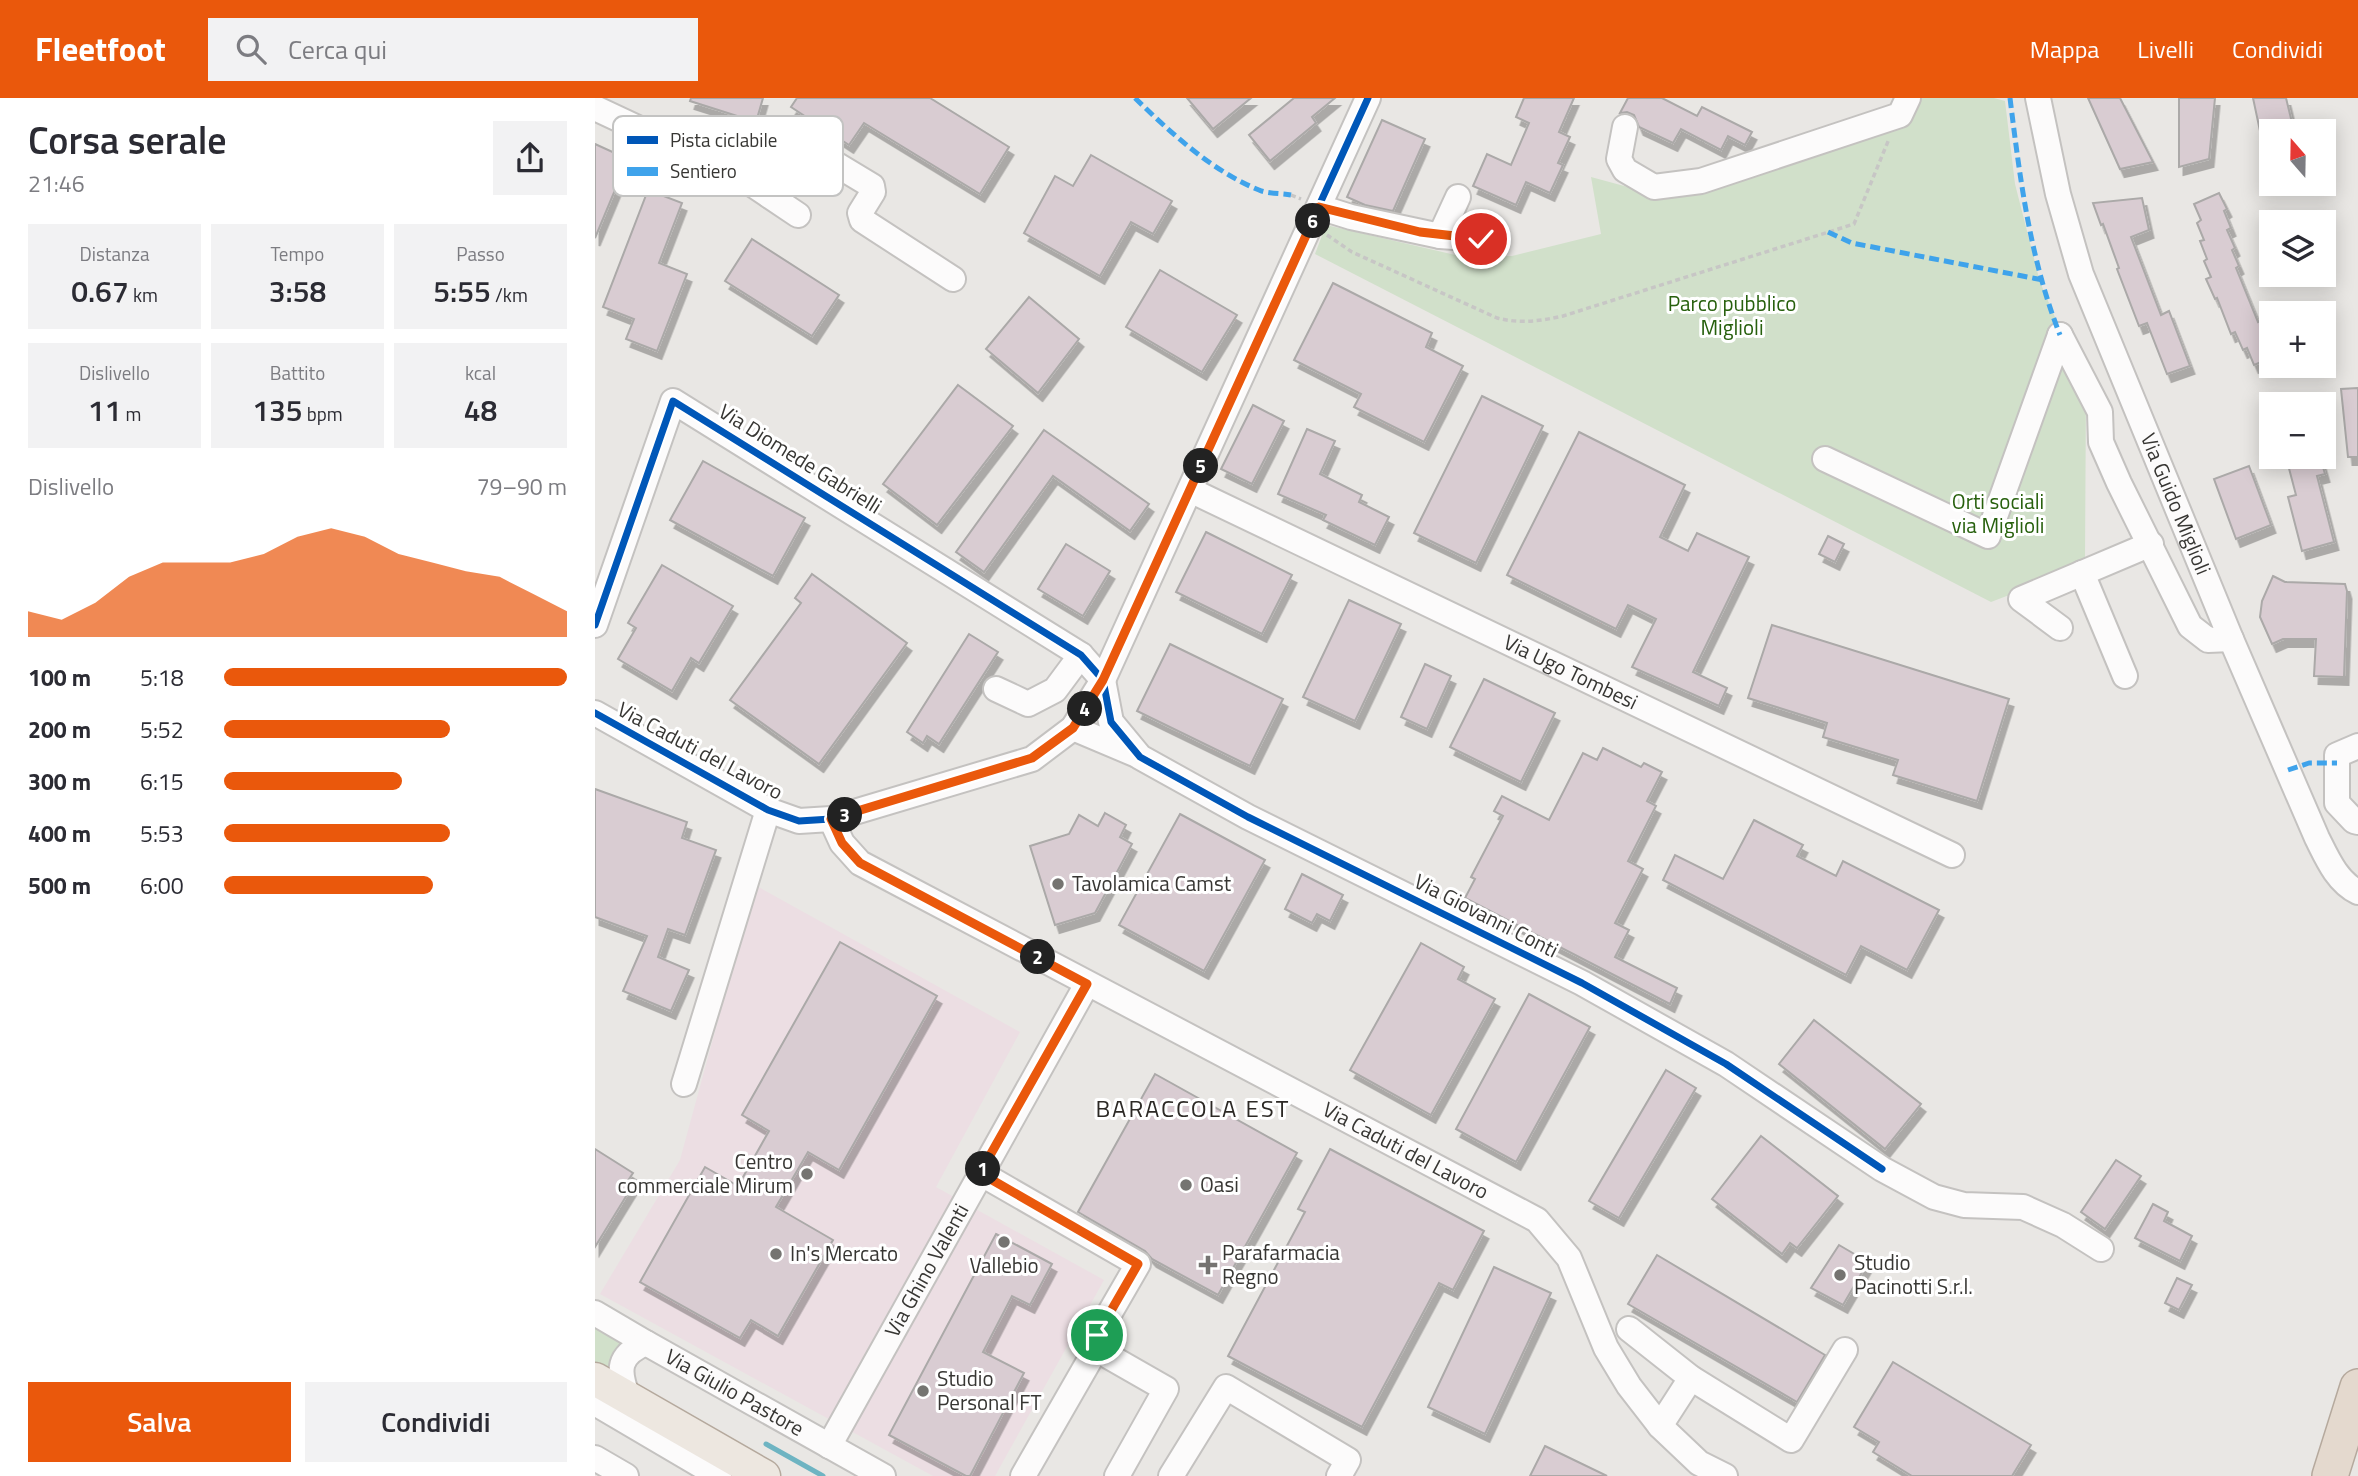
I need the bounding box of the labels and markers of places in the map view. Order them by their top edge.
pin: 6 [1295,204,1331,238]
pin [1451,209,1511,269]
pin: 5 [1183,448,1219,484]
pin: 4 [1067,692,1103,726]
pin: 3 [827,798,863,832]
place label: Tavolamica Camst [1072,867,1232,899]
marker: Tavolamica Camst [1050,876,1066,892]
pin: 2 [1021,940,1055,974]
place label: Centro commerciale Mirum [618,1145,793,1201]
pin: 1 [965,1152,1001,1186]
marker: Centro commerciale Mirum [799,1166,815,1182]
place label: Oasi [1200,1168,1239,1200]
marker: Oasi [1178,1177,1194,1193]
marker: Vallebio [996,1234,1012,1250]
place label: Parafarmacia Regno [1222,1236,1340,1292]
place label: In's Mercato [790,1237,898,1269]
marker: In's Mercato [768,1246,784,1262]
place label: Studio Pacinotti S.r.l. [1854,1246,1973,1302]
place label: Vallebio [969,1249,1039,1281]
marker: Parafarmacia Regno [1200,1257,1216,1273]
marker: Studio Pacinotti S.r.l. [1832,1267,1848,1283]
pin [1067,1305,1127,1365]
place label: Studio Personal FT [937,1362,1041,1418]
marker: Studio Personal FT [915,1383,931,1399]

